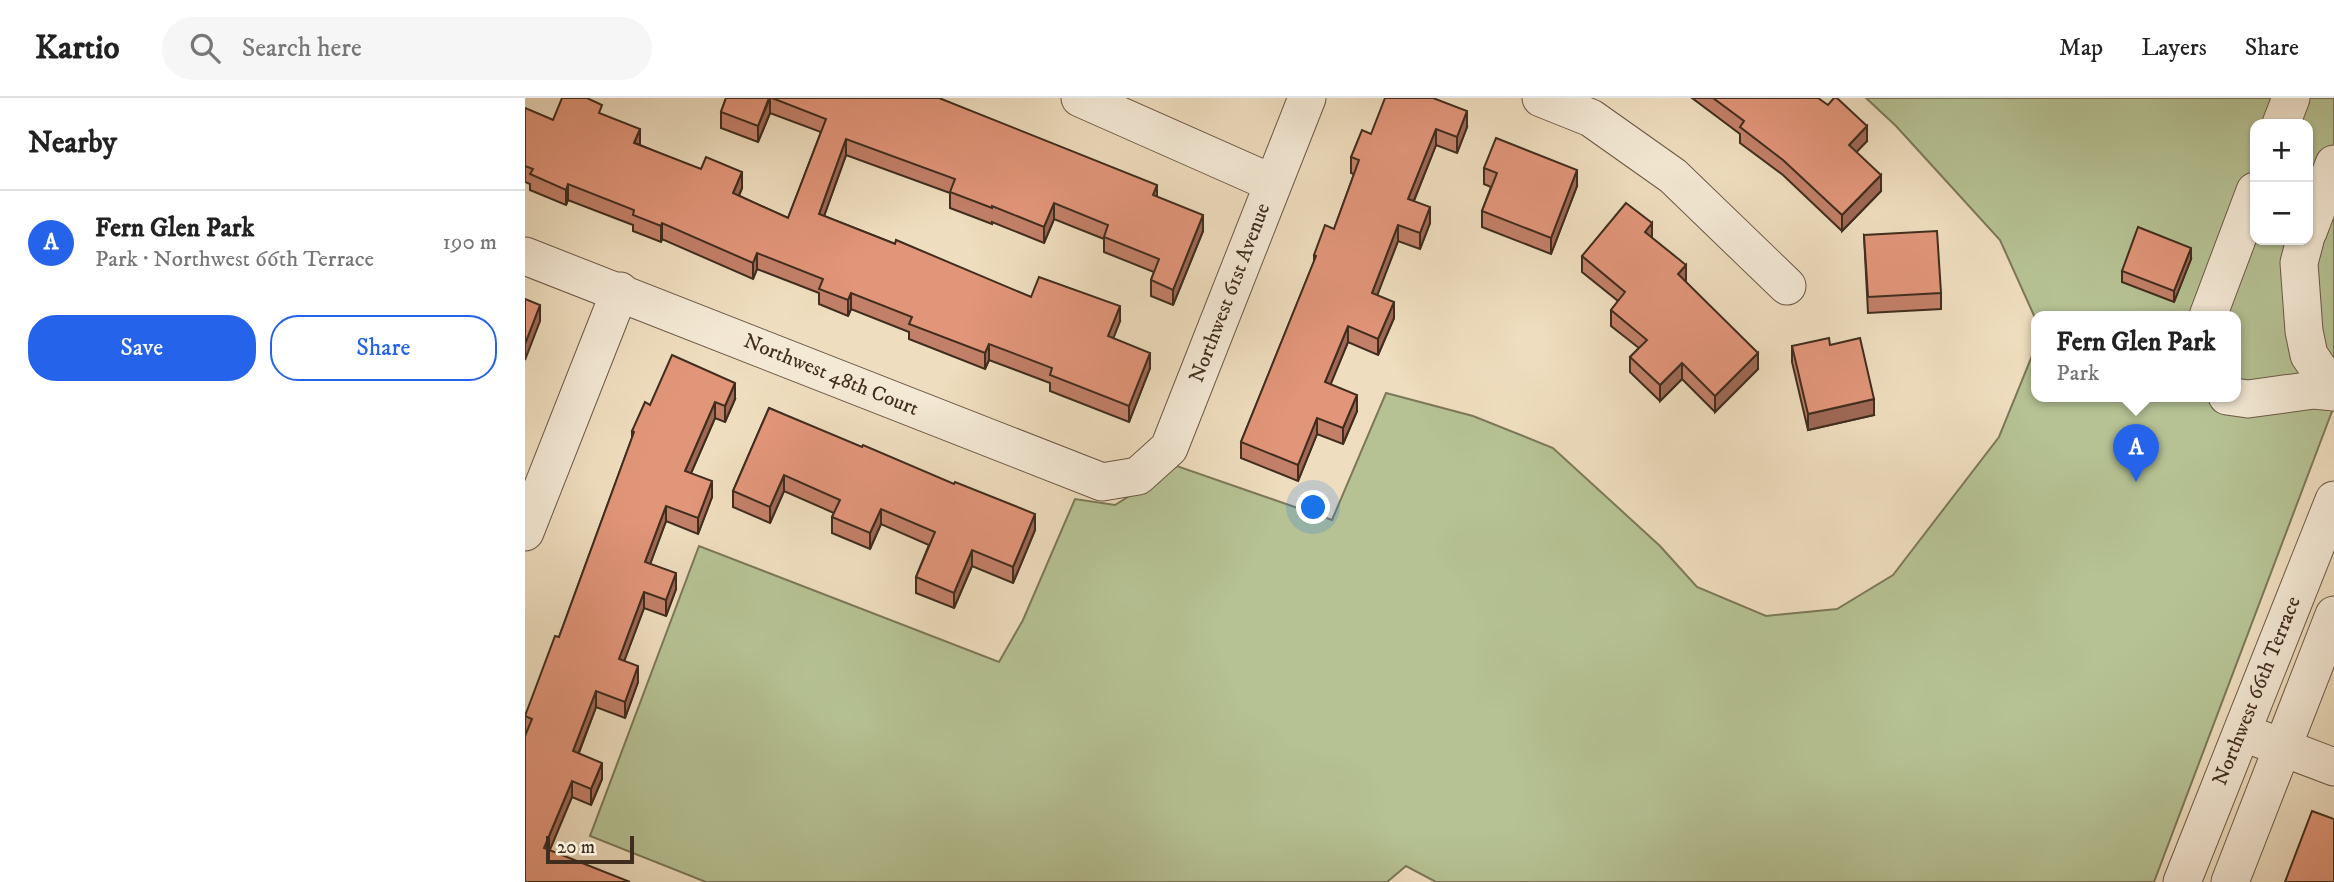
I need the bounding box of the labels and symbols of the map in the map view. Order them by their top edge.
street label: Northwest 61st Avenue [1184,199,1276,386]
street label: Northwest 48th Court [740,328,923,422]
pin: A [2113,424,2159,482]
your location [1296,490,1330,524]
street label: Northwest 66th Terrace [2207,592,2307,789]
scale bar [546,833,633,865]

